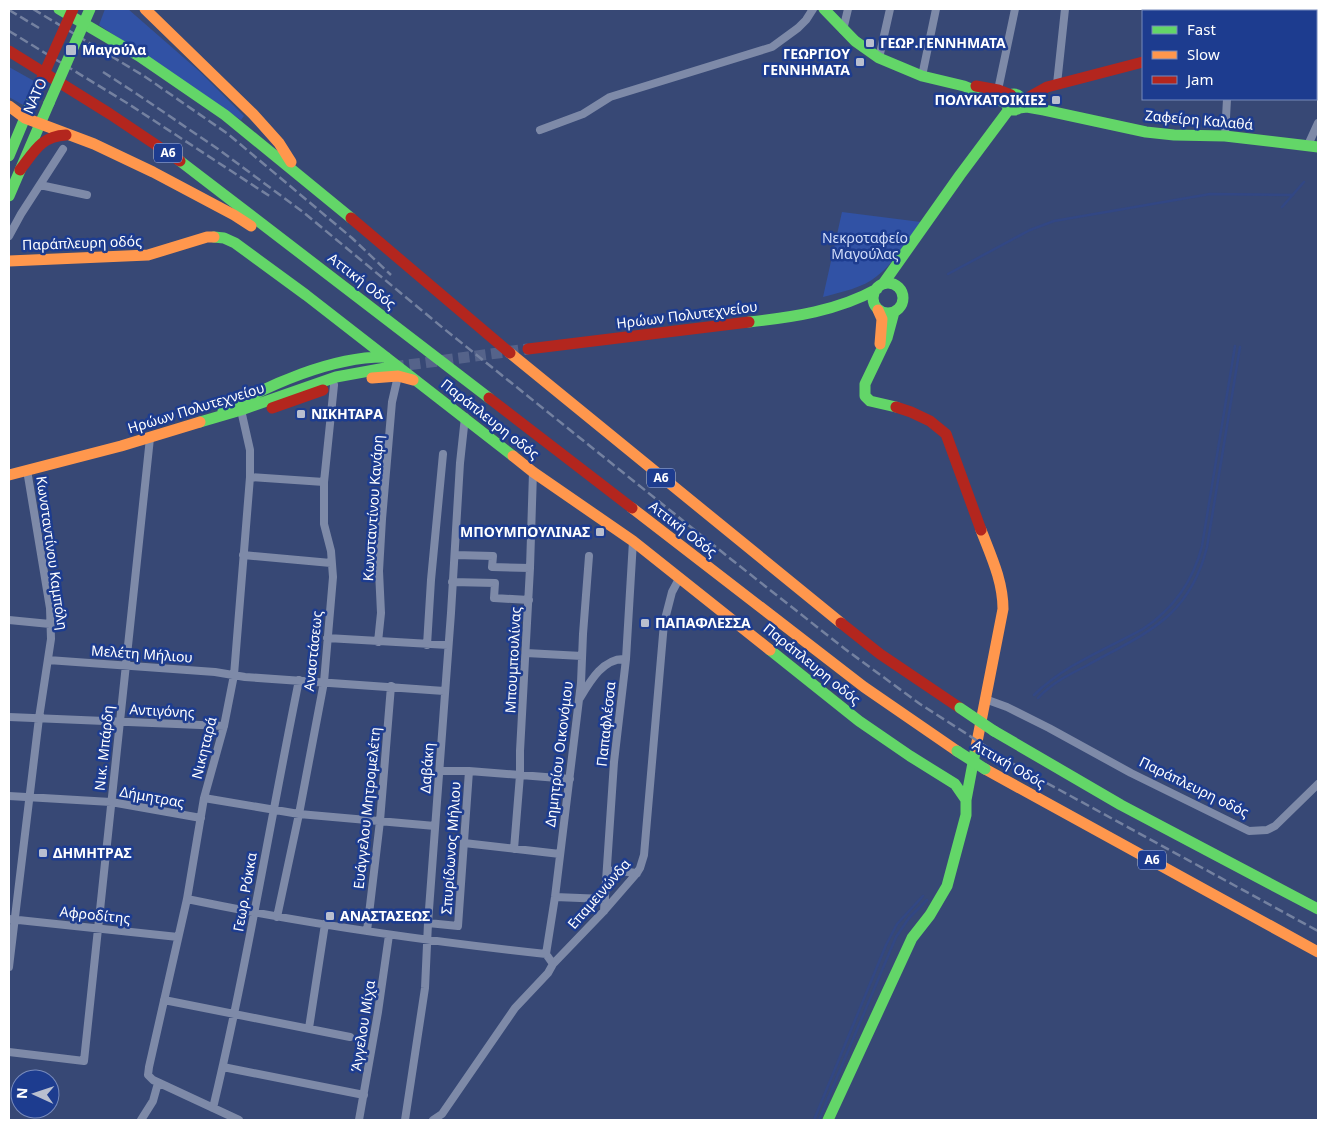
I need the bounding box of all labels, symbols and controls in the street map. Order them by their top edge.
legend [1142,10,1317,100]
text: Fast [1187,19,1216,39]
place label: ΓΕΩΡ.ΓΕΝΝΗΜΑΤΑ [880,33,1006,52]
marker: ΓΕΩΡ.ΓΕΝΝΗΜΑΤΑ [864,37,876,49]
place label: Μαγούλα [82,40,146,59]
marker: Μαγούλα [64,43,78,57]
place label: ΓΕΩΡΓΙΟΥ ΓΕΝΝΗΜΑΤΑ [763,44,850,79]
text: Slow [1187,44,1220,64]
marker: ΓΕΩΡΓΙΟΥ ΓΕΝΝΗΜΑΤΑ [854,56,866,68]
text: Jam [1185,69,1214,89]
street label: ΝΑΤΟ [18,75,51,117]
place label: ΠΟΛΥΚΑΤΟΙΚΙΕΣ [934,90,1046,109]
marker: ΠΟΛΥΚΑΤΟΙΚΙΕΣ [1050,94,1062,106]
street label: Ζαφείρη Καλαθά [1144,105,1254,134]
road number: Α6 [154,144,182,162]
park label: Νεκροταφείο Μαγούλας [822,228,908,263]
street label: Παράπλευρη οδός [22,231,142,254]
street label: Αττική Οδός [324,248,400,313]
street label: Ηρώων Πολυτεχνείου [615,296,759,333]
street label: Παράπλευρη οδός [437,374,544,463]
street label: Ηρώων Πολυτεχνείου [125,378,267,437]
place label: ΝΙΚΗΤΑΡΑ [311,404,383,423]
marker: ΝΙΚΗΤΑΡΑ [295,408,307,420]
street label: Κωνσταντίνου Κανάρη [358,434,387,582]
road number: Α6 [647,468,675,488]
street label: Κωνσταντίνου Καμπόλη [32,475,73,631]
street label: Αττική Οδός [645,496,721,561]
place label: ΜΠΟΥΜΠΟΥΛΙΝΑΣ [460,522,590,541]
marker: ΜΠΟΥΜΠΟΥΛΙΝΑΣ [594,526,606,538]
street label: Μπουμπουλίνας [500,606,525,714]
street label: Αναστάσεως [299,609,326,692]
place label: ΠΑΠΑΦΛΕΣΣΑ [655,613,751,632]
marker: ΠΑΠΑΦΛΕΣΣΑ [639,617,651,629]
street label: Παράπλευρη οδός [760,619,865,709]
street label: Μελέτη Μήλιου [91,640,193,667]
street label: Δημητρίου Οικονόμου [540,680,577,828]
street label: Παπαφλέσσα [592,680,619,767]
street label: Αντιγόνης [129,699,195,722]
street label: Νικ. Μπάρδη [90,704,117,792]
street label: Νικηταρά [187,714,221,781]
street label: Ευάγγελου Μητρομελέτη [349,726,384,890]
street label: Αττική Οδός [969,735,1049,792]
street label: Δαβάκη [415,742,438,794]
street label: Παράπλευρη οδός [1136,752,1252,821]
street label: Δήμητρας [118,781,186,812]
street label: Σπυρίδωνος Μήλιου [436,781,465,915]
place label: ΔΗΜΗΤΡΑΣ [53,843,132,862]
marker: ΔΗΜΗΤΡΑΣ [37,847,49,859]
road number: Α6 [1138,850,1166,870]
street label: Γεωρ. Ρόκκα [228,851,261,933]
street label: Επαμεινώνδα [563,854,635,933]
street label: Αφροδίτης [59,901,131,928]
place label: ΑΝΑΣΤΑΣΕΩΣ [340,906,430,925]
marker: ΑΝΑΣΤΑΣΕΩΣ [324,910,336,922]
street label: Άγγελου Μίχα [346,979,379,1073]
north arrow [10,1069,60,1119]
text: N [12,1087,31,1099]

